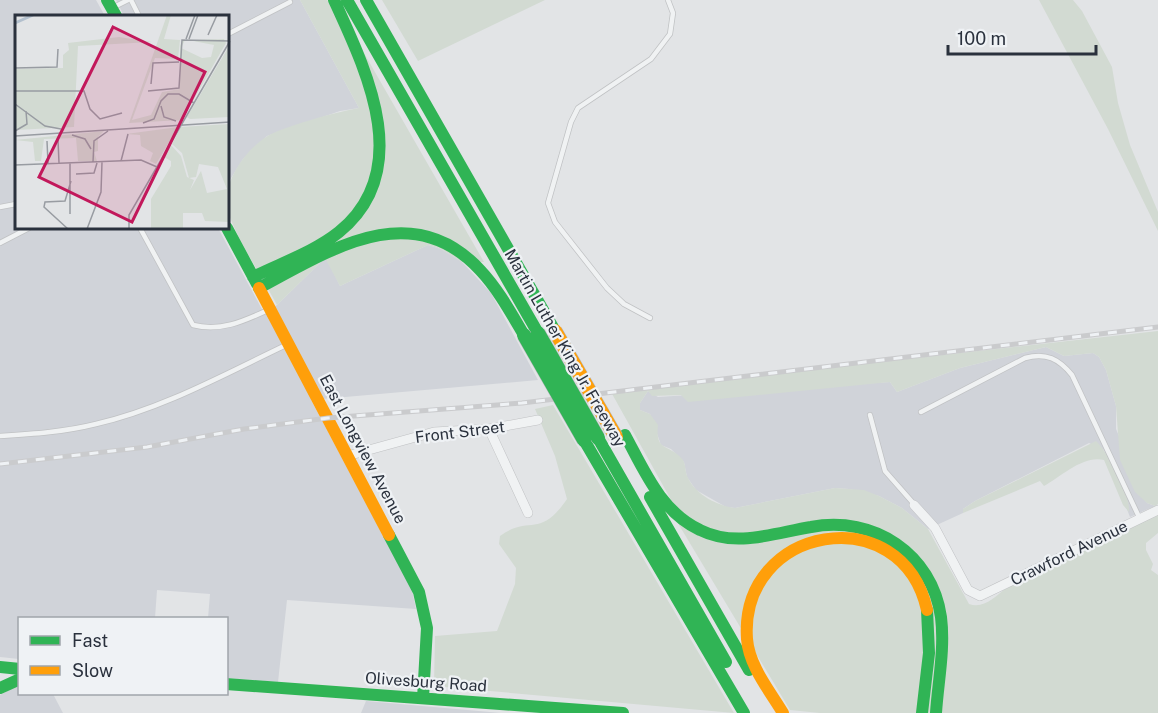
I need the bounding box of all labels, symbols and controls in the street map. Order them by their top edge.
inset map [15,15,230,230]
scale bar [948,18,1096,56]
text: 100 m [957,28,1006,49]
street label: Martin Luther King Jr. Freeway [500,246,630,451]
street label: East Longview Avenue [316,371,410,527]
street label: Front Street [414,417,506,447]
street label: Crawford Avenue [1007,516,1131,590]
legend [18,617,228,695]
text: Fast [72,630,108,651]
text: Slow [72,660,113,681]
street label: Olivesburg Road [364,668,488,696]

